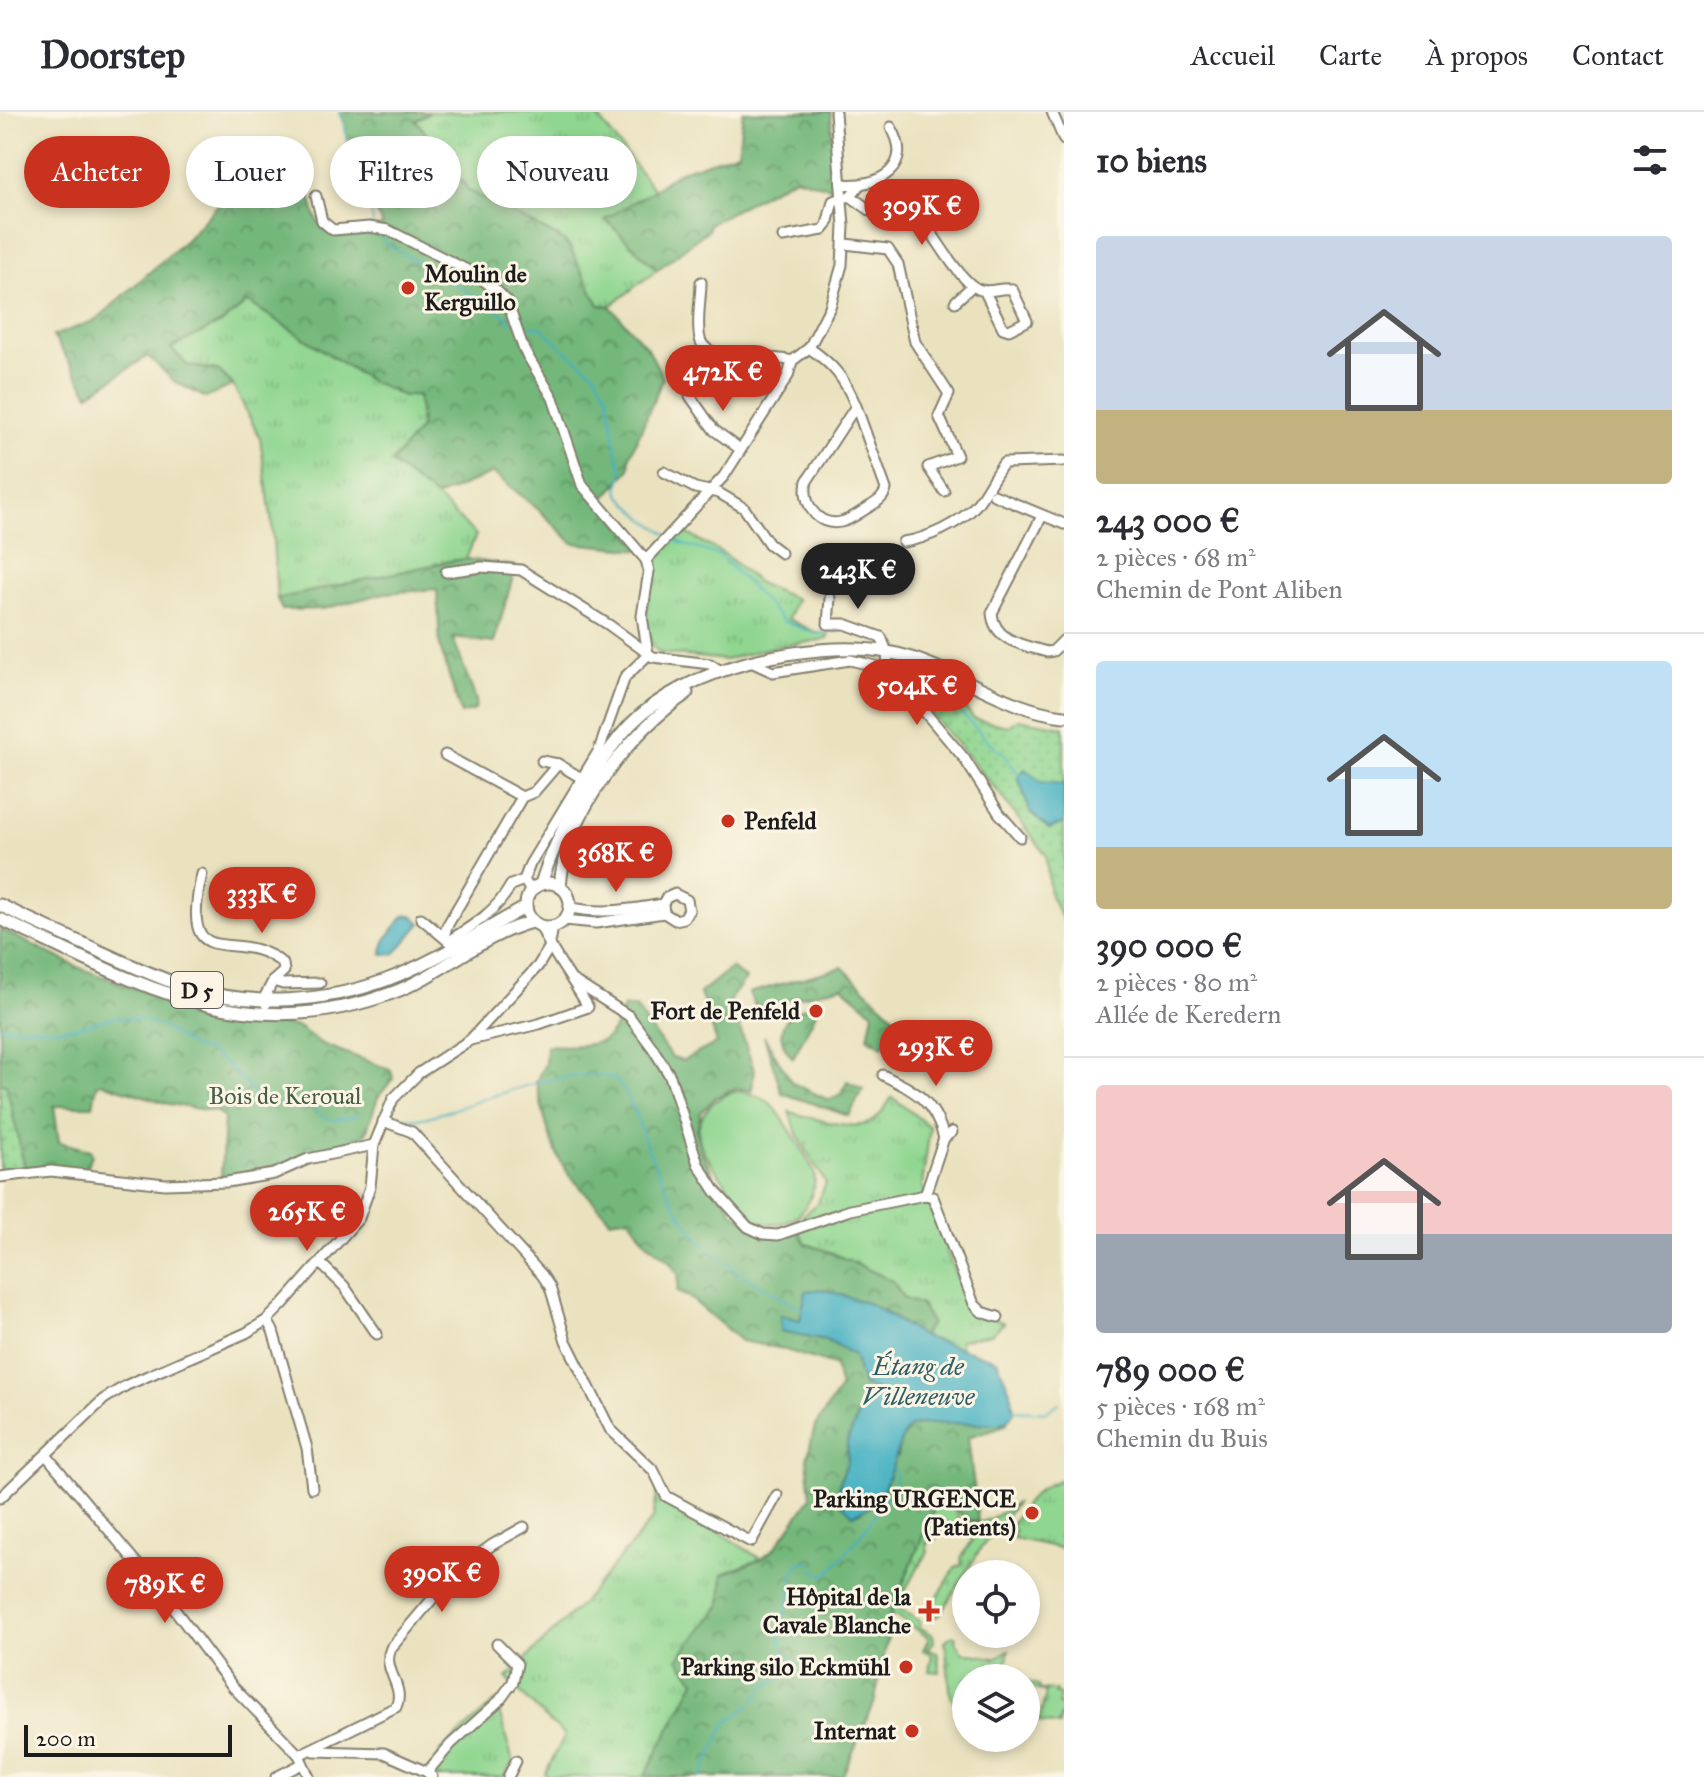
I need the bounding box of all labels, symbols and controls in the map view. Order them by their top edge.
text: Doorstep [40,32,185,78]
text: Accueil [1191,38,1275,73]
text: Carte [1319,38,1382,73]
text: À propos [1426,38,1528,73]
text: Contact [1572,38,1664,73]
chip: Acheter [24,136,170,208]
chip: Louer [186,136,314,208]
chip: Filtres [330,136,461,208]
chip: Nouveau [477,136,637,208]
icon: filters [1628,138,1672,182]
text: 10 biens [1096,140,1207,181]
pin: 309K € [857,179,987,247]
text: 309K € [882,189,962,221]
place label: Moulin de Kerguillo [424,259,527,317]
marker: Moulin de Kerguillo [399,279,417,297]
icon: home [1312,288,1456,432]
pin: 472K € [658,345,788,413]
text: 472K € [683,355,763,387]
text: 243 000 € [1096,500,1240,541]
text: 2 pièces · 68 m² [1096,541,1256,573]
pin: 243K € [793,543,923,611]
text: 243K € [819,553,897,585]
text: Chemin de Pont Aliben [1096,573,1342,605]
pin: 504K € [852,659,982,727]
text: 504K € [876,669,958,701]
icon: home [1312,713,1456,857]
place label: Penfeld [744,806,817,836]
marker: Penfeld [719,812,737,830]
pin: 368K € [551,826,681,894]
text: 368K € [577,836,655,868]
pin: 333K € [197,867,327,935]
text: 333K € [226,877,298,909]
text: 390 000 € [1096,925,1242,966]
text: 2 pièces · 80 m² [1096,966,1257,998]
road number: D 5 [171,972,223,1008]
place label: Fort de Penfeld [650,996,801,1026]
text: Allée de Keredern [1096,998,1281,1030]
marker: Fort de Penfeld [807,1002,825,1020]
pin: 293K € [871,1020,1001,1088]
text: 293K € [898,1030,975,1062]
park label: Bois de Keroual [208,1081,362,1111]
icon: home [1312,1137,1456,1281]
pin: 265K € [242,1185,372,1253]
text: 265K € [268,1195,346,1227]
text: 789 000 € [1096,1349,1245,1390]
water label: Étang de Villeneuve [862,1350,976,1412]
text: 5 pièces · 168 m² [1096,1390,1265,1422]
text: Chemin du Buis [1096,1422,1268,1454]
place label: Parking URGENCE (Patients) [813,1484,1016,1542]
marker: Parking URGENCE (Patients) [1023,1504,1041,1522]
pin: 390K € [377,1546,507,1614]
text: 390K € [402,1556,482,1588]
pin: 789K € [100,1557,230,1625]
map controls [952,1560,1040,1752]
button: locate [952,1560,1040,1648]
text: 789K € [124,1567,206,1599]
place label: Hôpital de la Cavale Blanche [763,1582,912,1640]
marker: Hôpital de la Cavale Blanche [918,1600,940,1622]
place label: Parking silo Eckmühl [680,1652,890,1682]
marker: Parking silo Eckmühl [897,1658,915,1676]
button: layers [952,1664,1040,1752]
place label: Internat [814,1716,897,1746]
scale bar [24,1721,232,1757]
marker: Internat [903,1722,921,1740]
text: 200 m [36,1725,96,1752]

